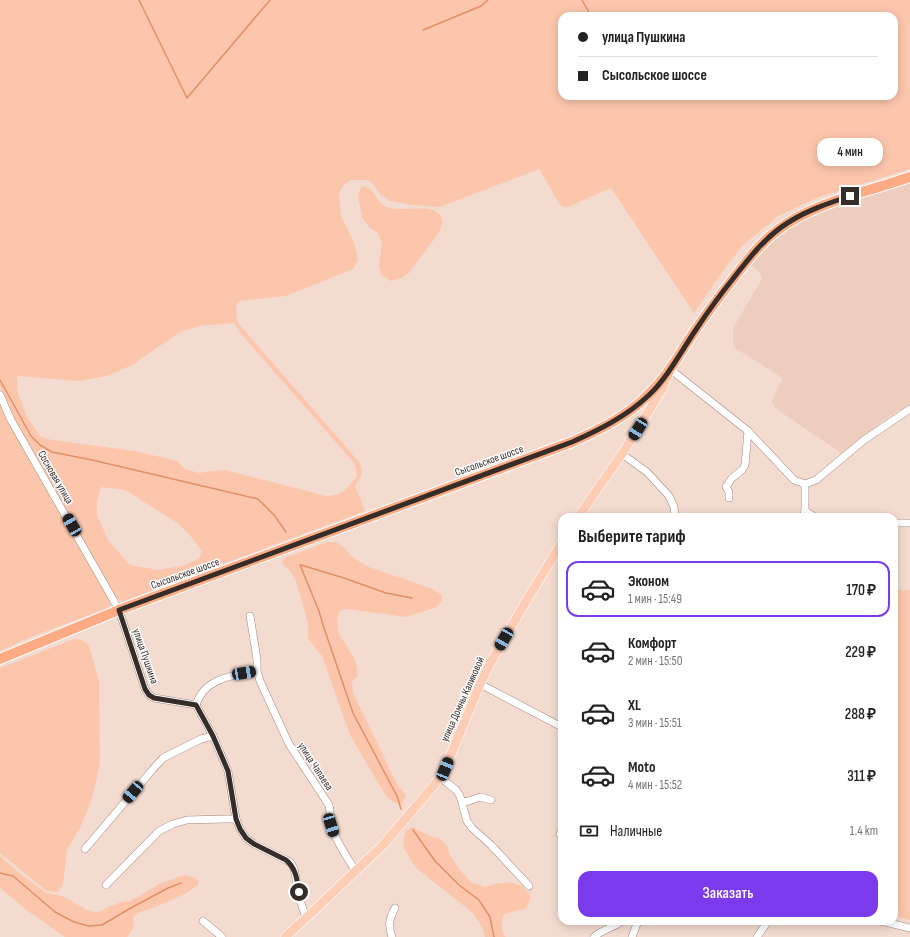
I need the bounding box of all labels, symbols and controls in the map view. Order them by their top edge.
text: улица Пушкина [602,28,685,47]
text: Сысольское шоссе [602,66,707,85]
callout: 4 мин [817,138,883,166]
text: 4 мин [837,144,863,160]
route end [841,187,859,205]
car [627,416,649,442]
street label: Сысольское шоссе [453,442,525,479]
street label: Сосновая улица [35,448,76,506]
car [61,512,83,538]
text: Выберите тариф [578,526,686,547]
street label: Сысольское шоссе [149,555,221,592]
icon: car [580,571,616,607]
text: Эконом [628,572,669,591]
text: 170 ₽ [846,581,876,600]
text: 1 мин · 15:49 [628,591,682,607]
car [493,626,515,652]
street label: улица Пушкина [130,627,161,686]
icon: car [580,633,616,669]
text: Комфорт [628,634,677,653]
text: 229 ₽ [845,643,876,662]
text: 2 мин · 15:50 [628,653,683,669]
street label: улица Домны Каликовой [438,655,487,744]
car [231,665,257,681]
icon: car [580,695,616,731]
text: XL [628,696,641,715]
text: 288 ₽ [845,705,876,724]
text: 3 мин · 15:51 [628,715,681,731]
street label: улица Чапаева [295,740,336,793]
car [435,756,455,782]
icon: car [580,757,616,793]
text: Moto [628,758,655,777]
text: 311 ₽ [847,767,876,786]
text: 4 мин · 15:52 [628,777,682,793]
car [121,779,145,805]
car [322,812,340,838]
icon: cash [578,820,600,842]
text: Наличные [610,822,662,841]
text: 1.4 km [850,823,878,839]
button: Заказать [578,871,878,917]
route start [290,883,308,901]

